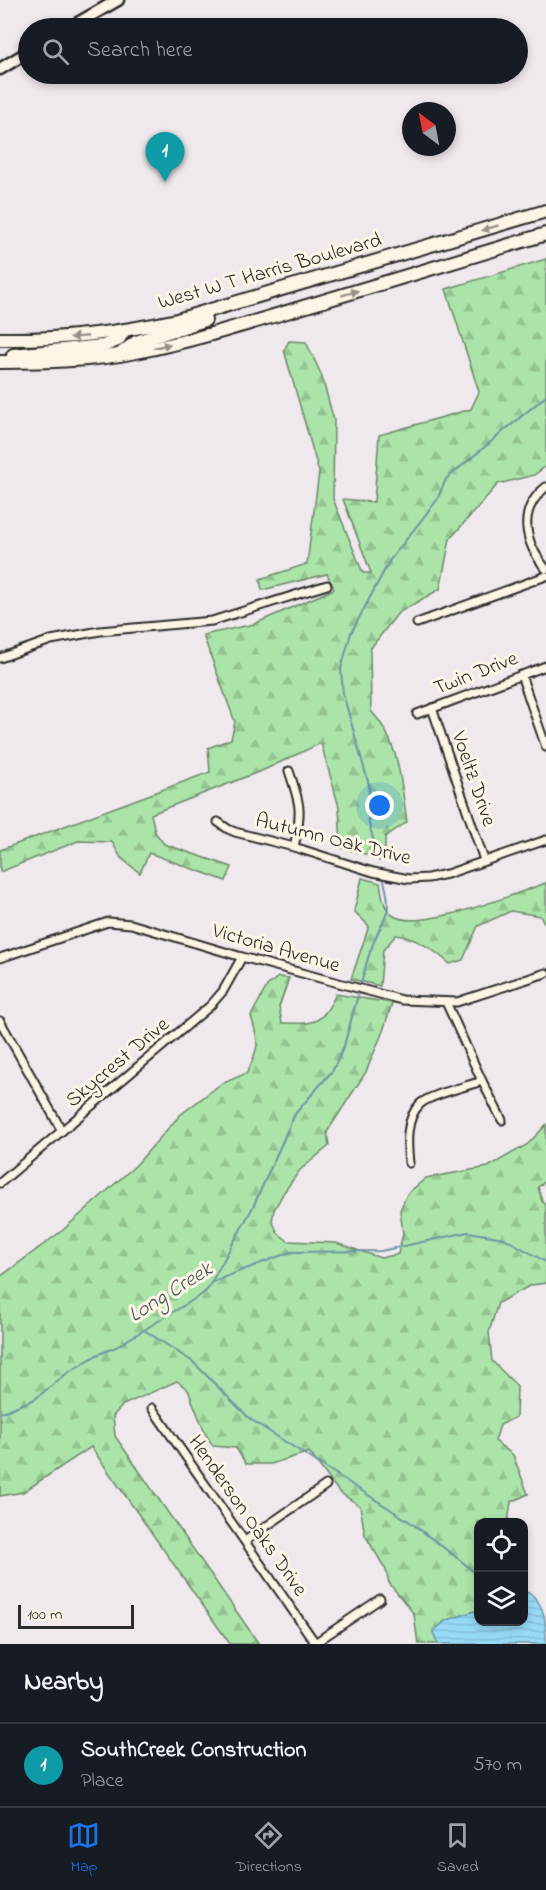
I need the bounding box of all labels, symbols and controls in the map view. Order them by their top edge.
search box [18,18,528,84]
icon: search [39,35,72,68]
text: Search here [87,35,192,67]
north arrow [402,102,456,156]
pin: 1 [146,132,184,182]
one-way arrow [481,224,499,233]
street label: West W T Harris Boulevard [155,226,386,318]
one-way arrow [341,288,359,297]
one-way arrow [70,332,89,342]
one-way arrow [153,341,172,351]
street label: Twin Drive [430,644,523,704]
street label: Voeltz Drive [442,727,503,831]
your location [365,791,394,820]
street label: Autumn Oak Drive [252,806,414,874]
street label: Victoria Avenue [208,916,344,982]
street label: Skycrest Drive [60,1010,178,1117]
water label: Long Creek [123,1254,221,1331]
street label: Henderson Oaks Drive [180,1429,314,1603]
map controls [474,1518,528,1626]
button: locate [474,1518,528,1572]
button: layers [474,1572,528,1626]
scale bar [18,1602,134,1630]
text: 100 m [27,1603,62,1627]
text: Nearby [24,1664,103,1702]
text: SouthCreek Construction [81,1735,306,1767]
text: 1 [40,1751,47,1780]
text: 570 m [473,1751,522,1780]
text: Place [81,1767,123,1796]
tab: Map [67,1819,100,1879]
tab: Directions [235,1819,302,1879]
tab: Saved [437,1819,479,1879]

